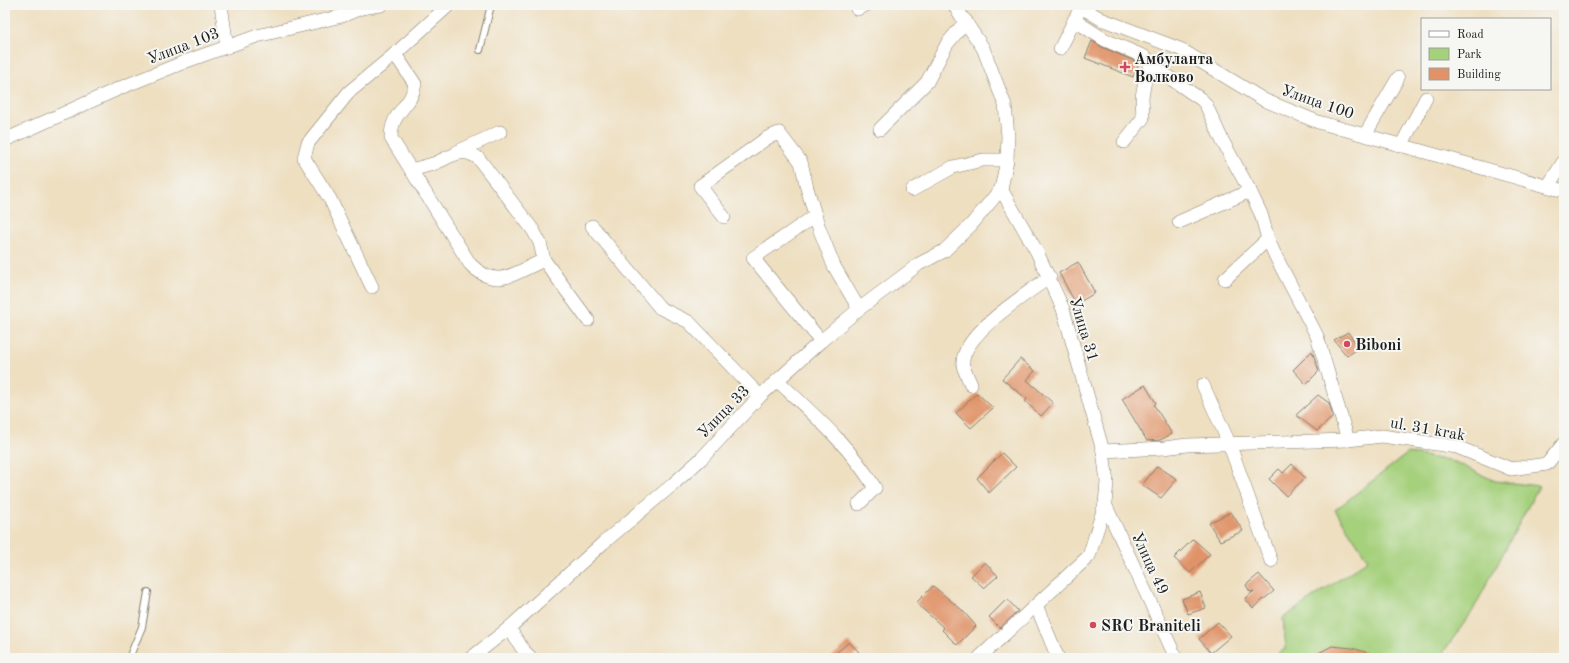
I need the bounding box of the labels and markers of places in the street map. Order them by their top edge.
place label: Амбуланта Волково [1134,52,1213,86]
marker: Амбуланта Волково [1119,61,1131,73]
place label: Biboni [1355,338,1402,354]
marker: Biboni [1342,339,1352,349]
place label: SRC Braniteli [1101,619,1201,635]
marker: SRC Braniteli [1088,620,1098,630]

